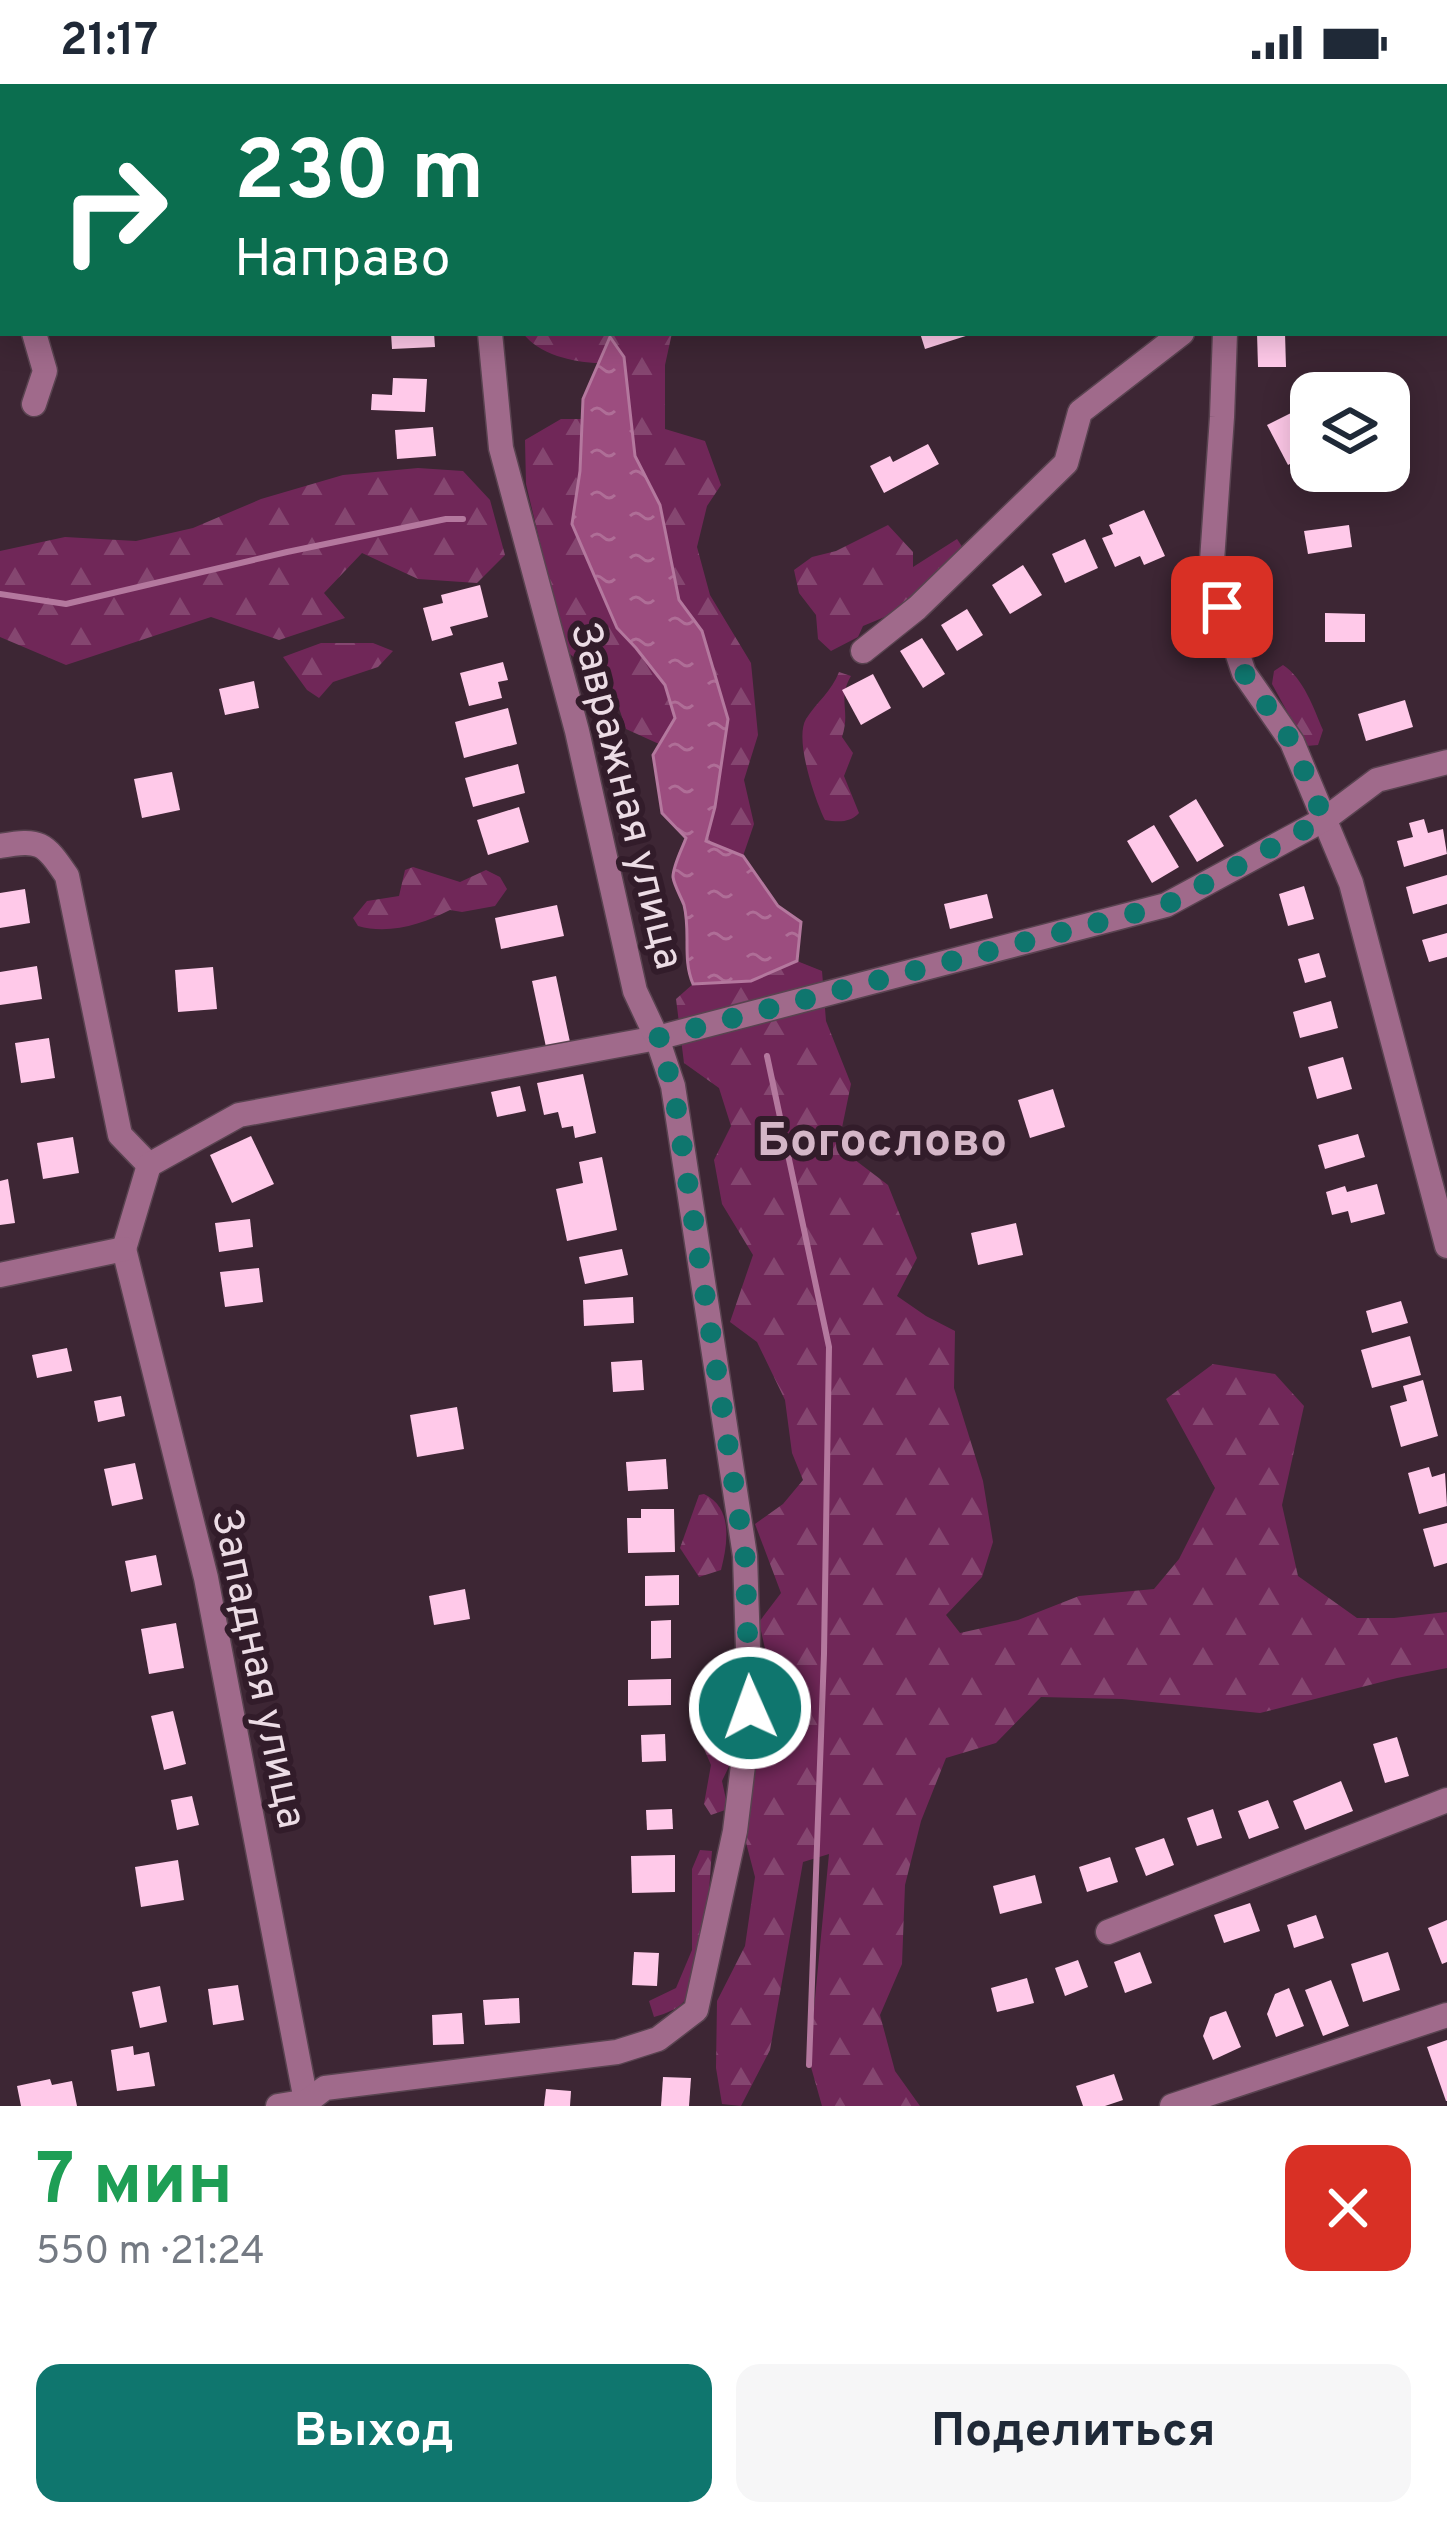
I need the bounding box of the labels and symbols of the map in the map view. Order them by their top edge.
pin [1171,556,1273,658]
street label: Завражная улица [556,617,693,975]
district label: Богослово [757,1113,1007,1173]
street label: Западная улица [197,1504,316,1834]
position arrow [687,1645,813,1771]

